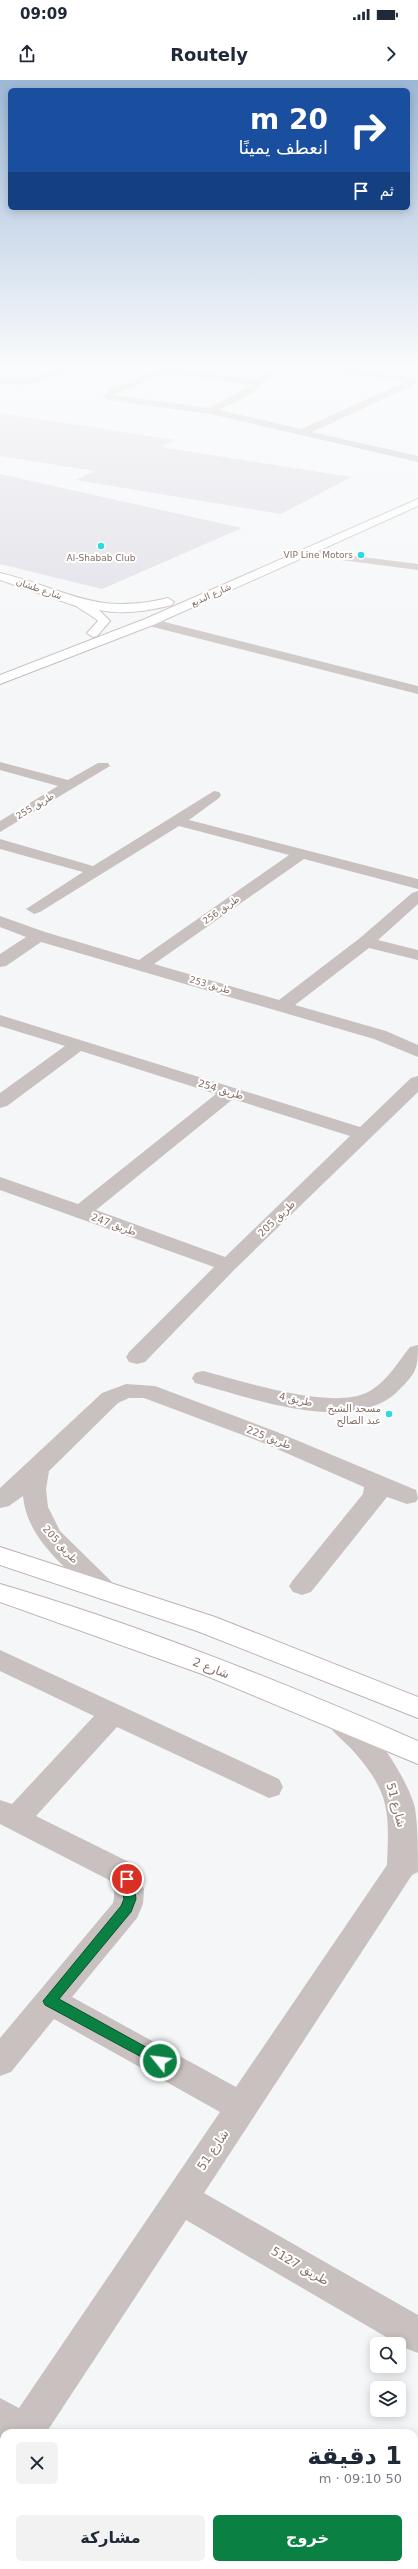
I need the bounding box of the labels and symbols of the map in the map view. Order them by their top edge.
marker: Al-Shabab Club [96,541,106,551]
place label: VIP Line Motors [284,550,353,560]
marker: VIP Line Motors [356,550,366,560]
place label: Al-Shabab Club [67,553,136,563]
street label: شارع طشان [15,577,63,601]
street label: شارع البديع [189,582,233,608]
street label: طريق 255 [14,791,56,821]
street label: طريق 256 [201,894,241,926]
street label: طريق 253 [188,974,232,996]
street label: طريق 254 [197,1077,245,1102]
street label: طريق 205 [256,1198,297,1239]
street label: طريق 247 [90,1211,138,1238]
street label: طريق 4 [278,1391,314,1408]
place label: مسجد الشيخ عبد الصالح [328,1403,381,1427]
marker: مسجد الشيخ عبد الصالح [384,1409,394,1419]
street label: طريق 225 [245,1424,293,1451]
street label: طريق 205 [41,1523,80,1565]
street label: شارع 2 [190,1655,231,1682]
street label: شارع 51 [382,1781,409,1829]
pin [110,1862,144,1896]
position arrow [139,2040,181,2082]
street label: شارع 51 [194,2127,232,2173]
street label: طريق 5127 [268,2244,331,2289]

